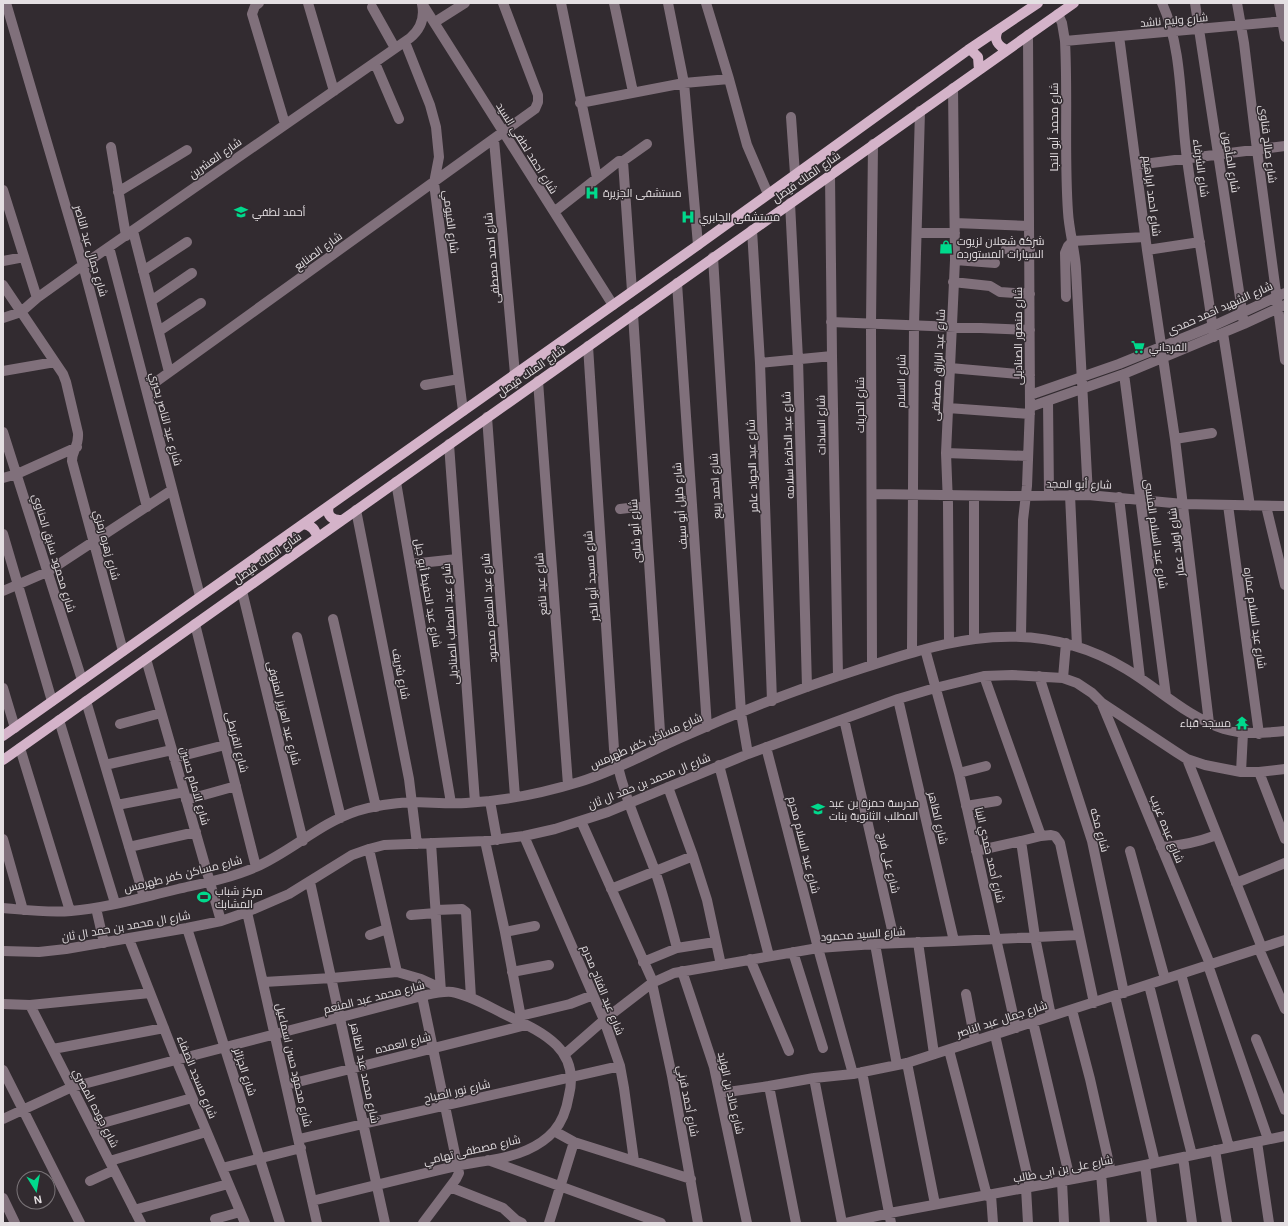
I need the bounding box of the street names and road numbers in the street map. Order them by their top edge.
street label: شارع وليم ناشد [1140,11,1209,31]
street label: شارع محمد أبو النجا [1047,83,1062,171]
street label: شارع احمد لطفي السيد [491,100,560,197]
street label: شارع صالح قناوى [1255,104,1279,184]
street label: شارع المأمون [1218,130,1243,194]
street label: شارع العشرين [186,135,245,182]
street label: شارع الشرفاء [1189,138,1211,198]
street label: شارع الملك فيصل [770,149,843,207]
street label: شارع احمد ابراهيم [1139,155,1163,237]
street label: شارع الفيومي [438,190,461,255]
street label: شارع جمال عبد الناصر [70,203,110,299]
street label: شارع احمد مصطفى [482,212,504,304]
street label: شارع الصنايع [292,230,345,274]
street label: شارع الشهيد احمد حمدى [1166,279,1275,338]
street label: شارع منصور الصناديلى [1012,287,1026,385]
street label: شارع عبد الرازق مصطفى [929,309,949,421]
street label: شارع الملك فيصل [495,343,568,401]
street label: شارع السلام [895,354,909,408]
street label: شارع عبد الناصر بحيري [145,371,184,468]
street label: شارع الحريات [854,377,868,433]
street label: شارع عبد الحافظ سلامه [780,391,798,499]
street label: شارع السادات [814,395,830,455]
street label: شارع عبد الجواد عامر [744,419,762,514]
street label: شارع احمد ربيع [707,453,725,519]
street label: شارع خليل أبو سيف [670,462,691,550]
street label: شارع أبو المجد [1046,476,1112,493]
street label: شارع عبد السلام المنسى [1140,478,1170,590]
street label: شارع محمود سابق الحناوي [27,492,78,615]
street label: شارع أبو شلبى [626,498,645,564]
street label: شارع اولاد عمار [1166,507,1188,578]
street label: شارع زهره رمزي [89,509,122,582]
street label: شارع الملك فيصل [231,530,304,588]
street label: شارع مسجد أبو الخير [581,530,602,623]
street label: شارع عبد الحفيظ أبو جبل [411,538,444,649]
street label: شارع عيد نافع [533,552,551,616]
street label: شارع عبد المنعم محمود [479,553,501,663]
street label: شارع عبد المطلب الصناديلى [440,563,462,685]
street label: شارع عبد السلام عماره [1240,566,1268,670]
street label: شارع شريف [388,647,412,701]
street label: شارع عبد العزيز المنوفى [263,660,303,767]
street label: شارع القريطى [222,710,250,774]
street label: شارع مساكن كفر طهرمس [588,711,705,773]
street label: شارع الامام حسين [176,745,212,827]
street label: شارع ال محمد بن حمد ال ثان [586,751,713,813]
street label: شارع الطاهر [924,789,950,846]
street label: شارع عبده غريب [1146,793,1186,865]
street label: شارع عبد السلام محرم [784,795,822,895]
street label: شارع أحمد حمدي البنا [970,806,1008,905]
street label: شارع مكه [1086,807,1112,854]
street label: شارع على فرج [874,832,902,895]
street label: شارع مساكن كفر طهرمس [123,853,244,896]
street label: شارع ال محمد بن حمد ال ثان [61,909,192,945]
street label: شارع السيد محمود [820,925,906,945]
street label: شارع عبد الفتاح محرم [578,943,627,1037]
street label: شارع محمد عبد المنعم [322,979,426,1017]
street label: شارع جمال عبد الناصر [954,999,1049,1042]
street label: شارع محمود حسن اسماعيل [272,1002,314,1128]
street label: شارع محمد عبد الظاهر [346,1021,382,1125]
street label: شارع العمده [374,1030,433,1058]
street label: شارع مسجد الصفاء [173,1034,219,1121]
street label: شارع الجزائر [229,1046,258,1098]
street label: شارع خالد بن الوليد [714,1051,746,1136]
street label: شارع أحمد قرني [672,1064,702,1138]
street label: شارع جوده المصري [68,1066,121,1151]
street label: شارع نور الصباح [423,1078,492,1106]
street label: شارع مصطفى تهامي [422,1133,522,1170]
street label: شارع على بن ابى طالب [1012,1153,1114,1187]

